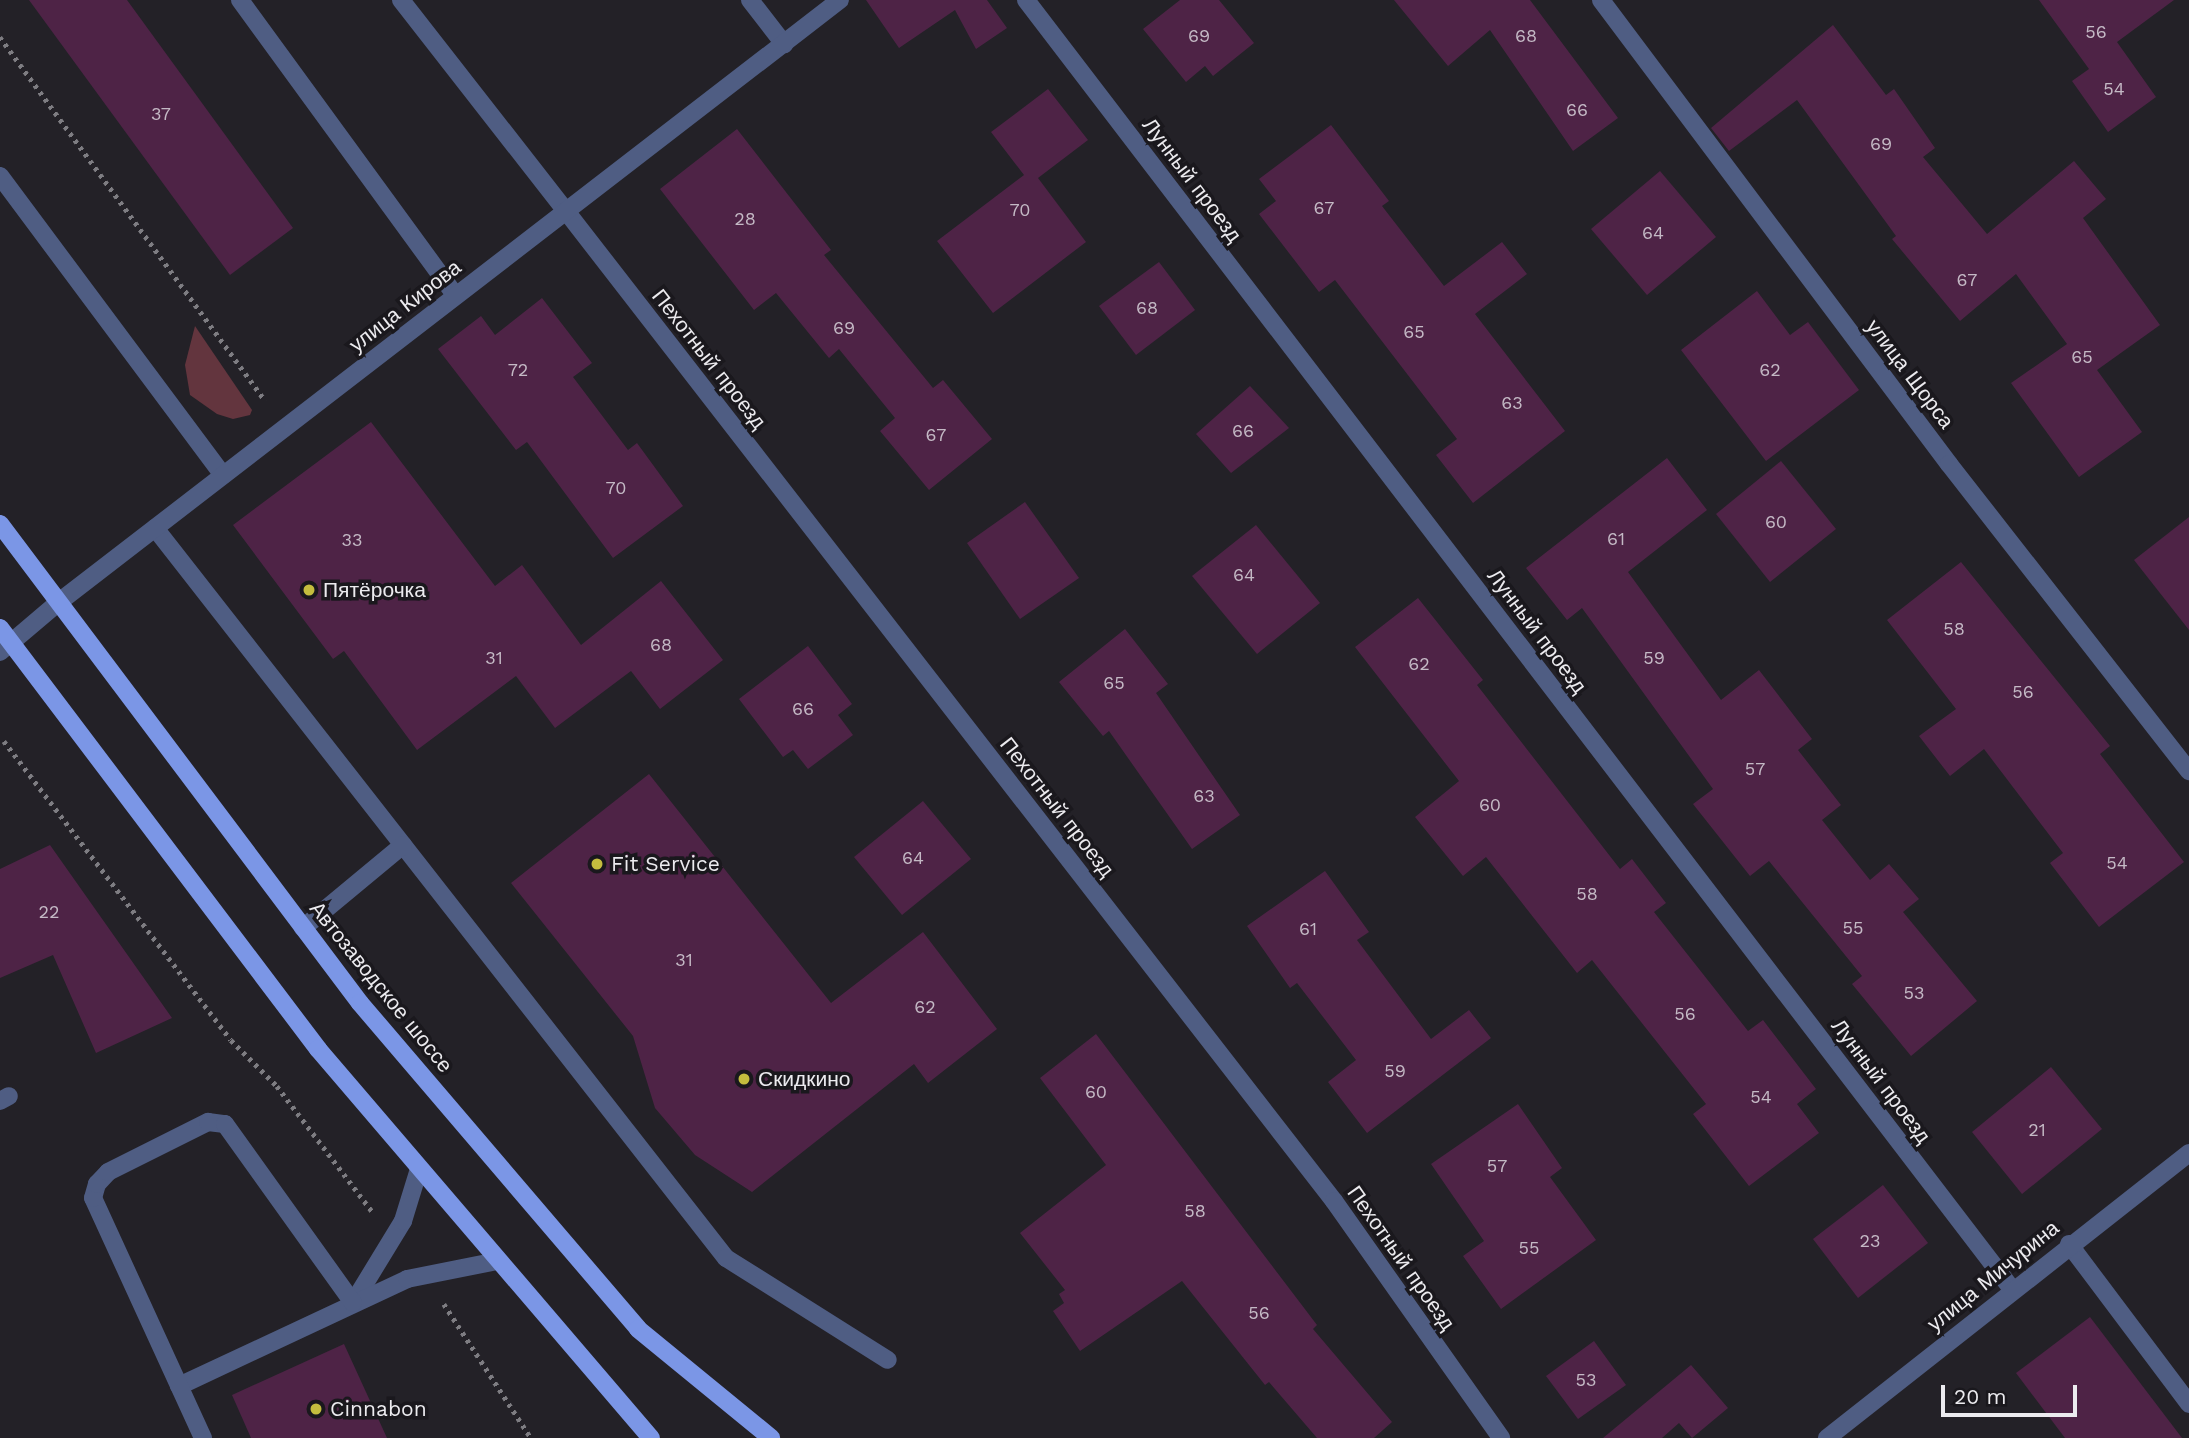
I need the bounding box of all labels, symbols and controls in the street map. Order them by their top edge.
house number: 56 [2085,21,2107,43]
house number: 69 [1188,25,1210,47]
house number: 68 [1515,25,1537,47]
house number: 54 [2103,78,2125,100]
house number: 66 [1566,99,1588,121]
house number: 37 [151,103,171,125]
street label: Лунный проезд [1137,113,1247,247]
house number: 69 [1870,133,1892,155]
house number: 67 [1314,197,1334,219]
house number: 70 [1010,199,1030,221]
house number: 28 [734,208,756,230]
house number: 64 [1642,222,1664,244]
street label: улица Кирова [344,255,466,357]
house number: 67 [1957,269,1977,291]
street label: Пехотный проезд [647,284,771,434]
house number: 68 [1136,297,1158,319]
street label: улица Щорса [1861,314,1959,434]
house number: 69 [833,317,855,339]
house number: 65 [1403,321,1425,343]
house number: 65 [2071,346,2093,368]
house number: 72 [508,359,528,381]
house number: 62 [1759,359,1781,381]
house number: 63 [1501,392,1523,414]
house number: 66 [1232,420,1254,442]
house number: 67 [926,424,946,446]
house number: 70 [606,477,626,499]
house number: 60 [1765,511,1787,533]
house number: 61 [1607,528,1625,550]
house number: 33 [342,529,362,551]
house number: 64 [1233,564,1255,586]
street label: Лунный проезд [1482,564,1592,698]
place label: Пятёрочка [323,577,426,603]
marker: Пятёрочка [301,582,317,598]
house number: 58 [1943,618,1965,640]
house number: 68 [650,634,672,656]
house number: 31 [485,647,503,669]
house number: 59 [1643,647,1665,669]
house number: 62 [1408,653,1430,675]
house number: 65 [1103,672,1125,694]
house number: 56 [2012,681,2034,703]
house number: 66 [792,698,814,720]
street label: Пехотный проезд [995,732,1119,882]
house number: 57 [1745,758,1765,780]
house number: 63 [1193,785,1215,807]
house number: 60 [1479,794,1501,816]
house number: 64 [902,847,924,869]
place label: Fit Service [611,851,720,877]
house number: 54 [2106,852,2128,874]
marker: Fit Service [589,856,605,872]
house number: 58 [1576,883,1598,905]
street label: Автозаводское шоссе [304,896,458,1078]
house number: 22 [39,901,59,923]
house number: 55 [1843,917,1863,939]
house number: 61 [1299,918,1317,940]
house number: 31 [675,949,693,971]
house number: 53 [1904,982,1924,1004]
house number: 62 [914,996,936,1018]
house number: 56 [1674,1003,1696,1025]
street label: Лунный проезд [1826,1014,1936,1148]
house number: 59 [1384,1060,1406,1082]
place label: Скидкино [758,1066,851,1092]
marker: Скидкино [736,1071,752,1087]
house number: 60 [1085,1081,1107,1103]
house number: 54 [1750,1086,1772,1108]
house number: 21 [2028,1119,2046,1141]
house number: 57 [1487,1155,1507,1177]
street label: Пехотный проезд [1342,1181,1460,1335]
house number: 58 [1184,1200,1206,1222]
street label: улица Мичурина [1922,1215,2064,1337]
house number: 23 [1860,1230,1880,1252]
house number: 55 [1519,1237,1539,1259]
house number: 56 [1248,1302,1270,1324]
house number: 53 [1576,1369,1596,1391]
scale bar [1944,1372,2080,1416]
text: 20 m [1954,1384,2006,1409]
place label: Cinnabon [330,1396,427,1422]
marker: Cinnabon [308,1401,324,1417]

